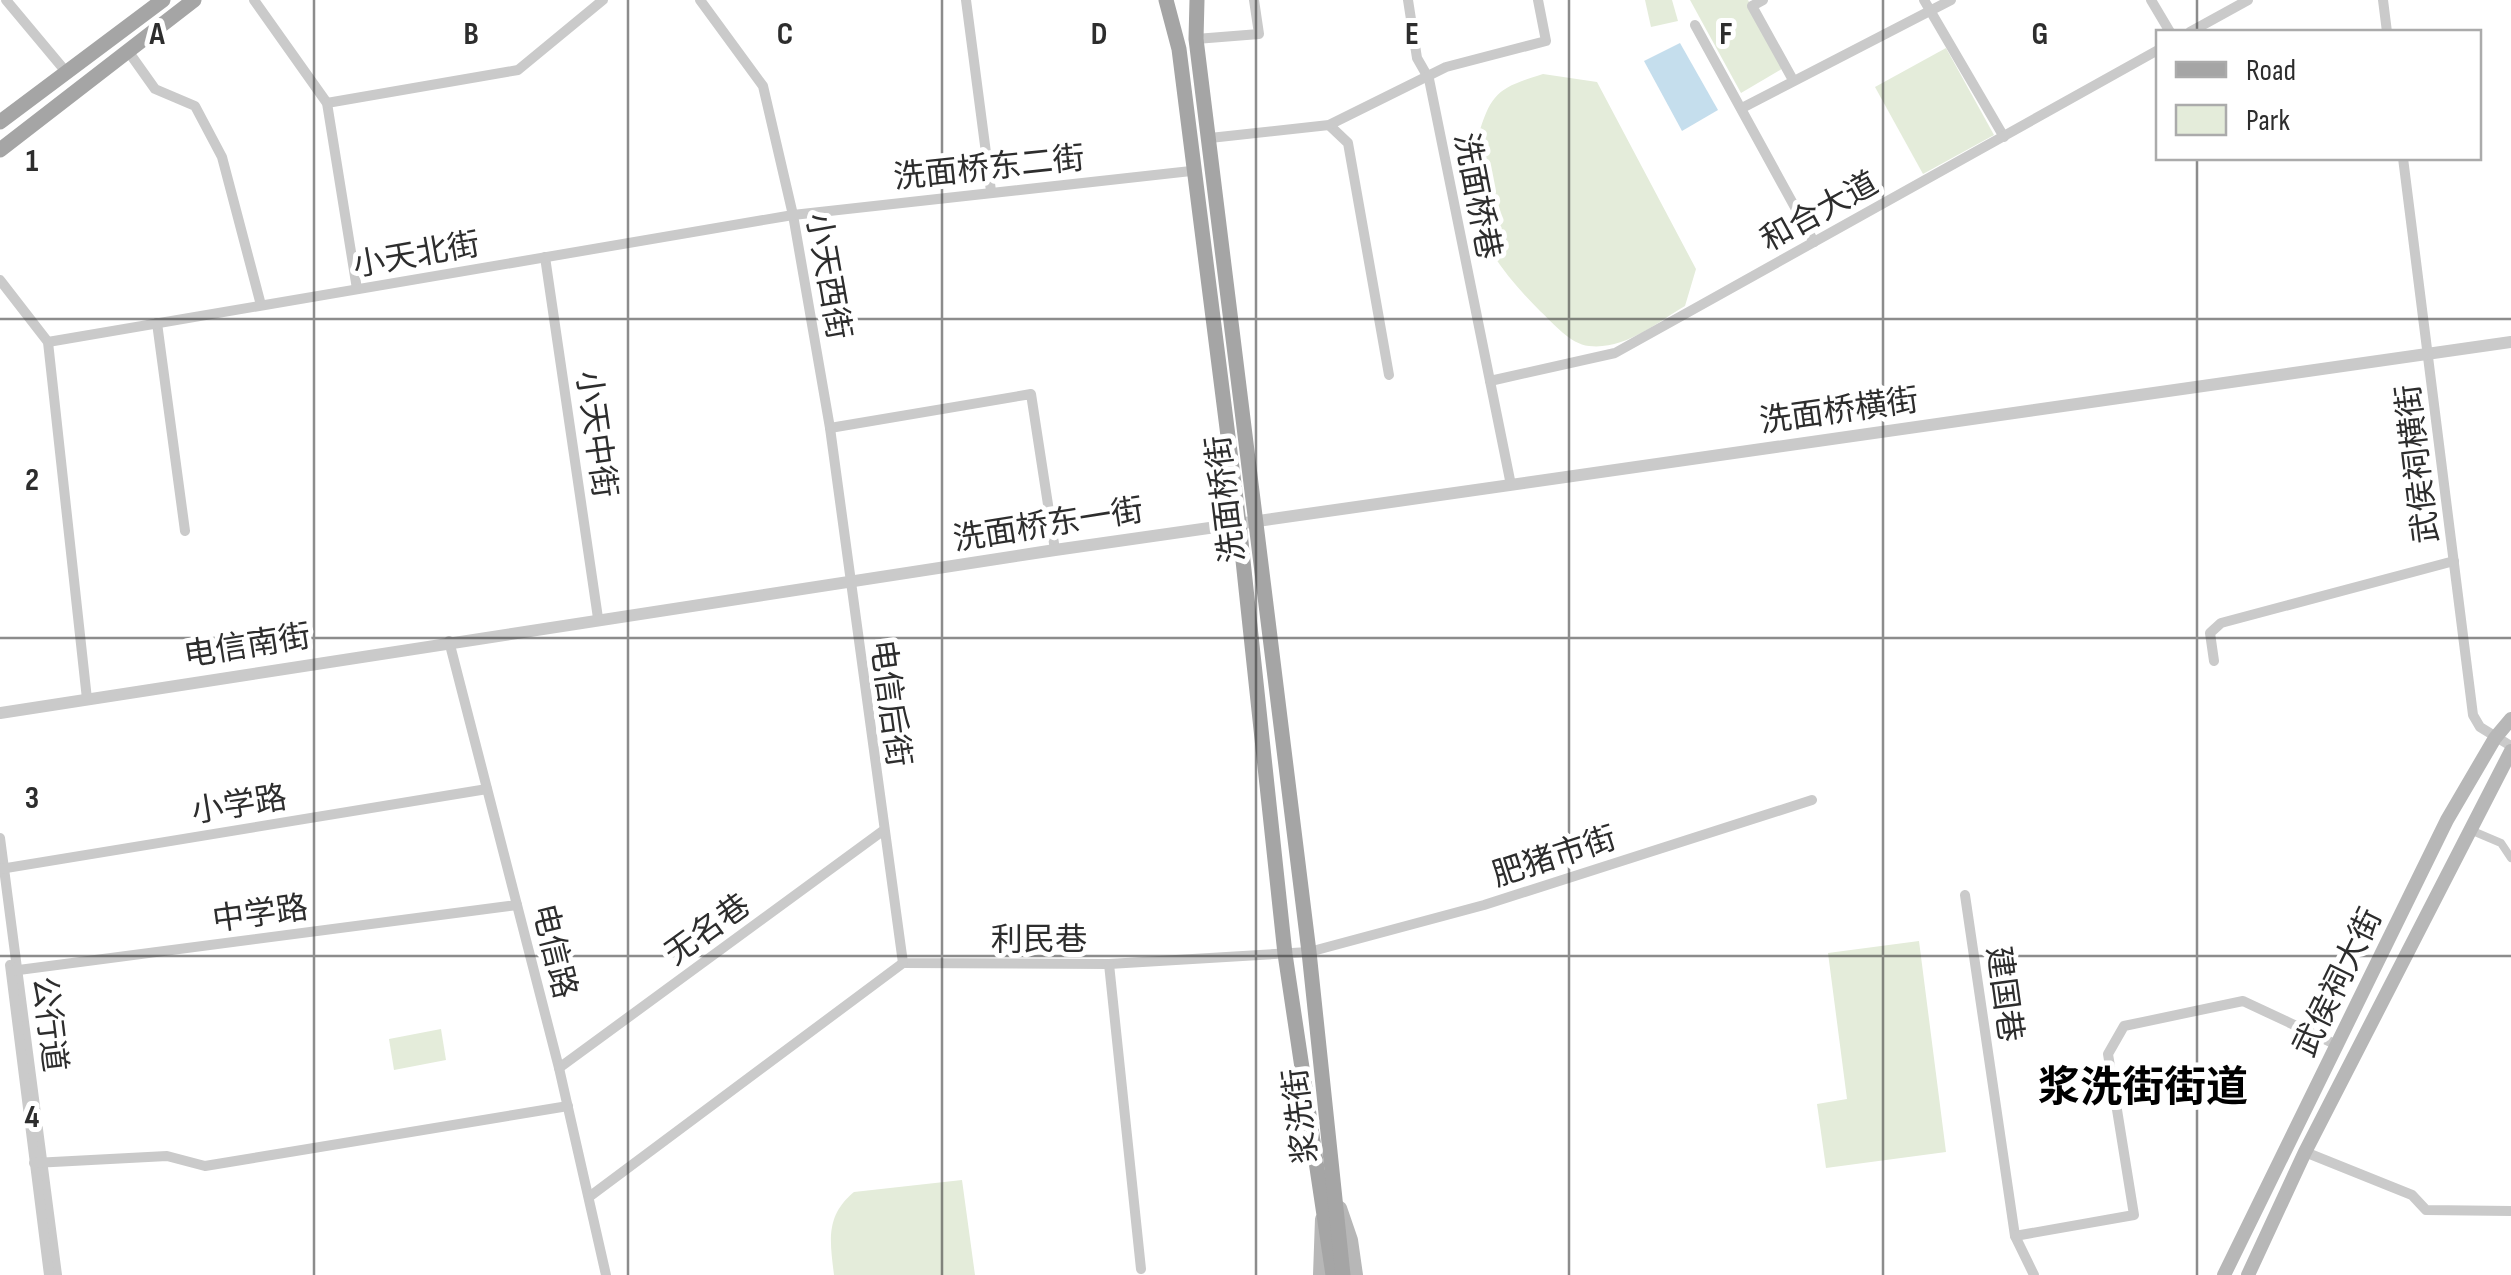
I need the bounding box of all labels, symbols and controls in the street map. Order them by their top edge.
text: A [148,15,165,54]
text: B [463,15,479,54]
text: C [777,15,793,54]
text: D [1091,15,1107,54]
text: E [1405,15,1419,54]
text: F [1719,15,1733,54]
text: G [2032,15,2048,54]
legend [2156,30,2481,160]
text: Road [2246,53,2296,89]
text: Park [2246,103,2290,139]
street label: 洗面桥巷 [1445,130,1508,263]
street label: 洗面桥东二街 [892,139,1087,198]
text: 1 [26,142,39,181]
street label: 和合大道 [1754,164,1885,260]
street label: 小天西街 [797,210,858,343]
street label: 小天北街 [350,225,483,286]
street label: 小天中街 [567,368,624,500]
street label: 洗面桥横街 [1757,381,1921,442]
street label: 武侯祠横街 [2389,382,2448,546]
street label: 洗面桥街 [1199,433,1254,565]
text: 2 [25,461,39,500]
street label: 洗面桥东一街 [950,491,1146,560]
street label: 电信南街 [181,617,314,676]
street label: 电信后街 [861,637,918,769]
text: 3 [25,779,39,818]
street label: 小学路 [189,779,290,832]
street label: 肥猪市街 [1488,819,1621,896]
street label: 无名巷 [658,886,758,974]
street label: 中学路 [210,888,310,940]
street label: 电信路 [523,900,584,1003]
street label: 武侯祠大街 [2286,902,2391,1063]
street label: 利民巷 [991,921,1087,960]
street label: 建国巷 [1978,944,2030,1044]
street label: 公行道 [23,974,74,1074]
district label: 浆洗街街道 [2038,1063,2248,1114]
street label: 浆洗街 [1276,1066,1327,1166]
text: 4 [25,1098,40,1137]

